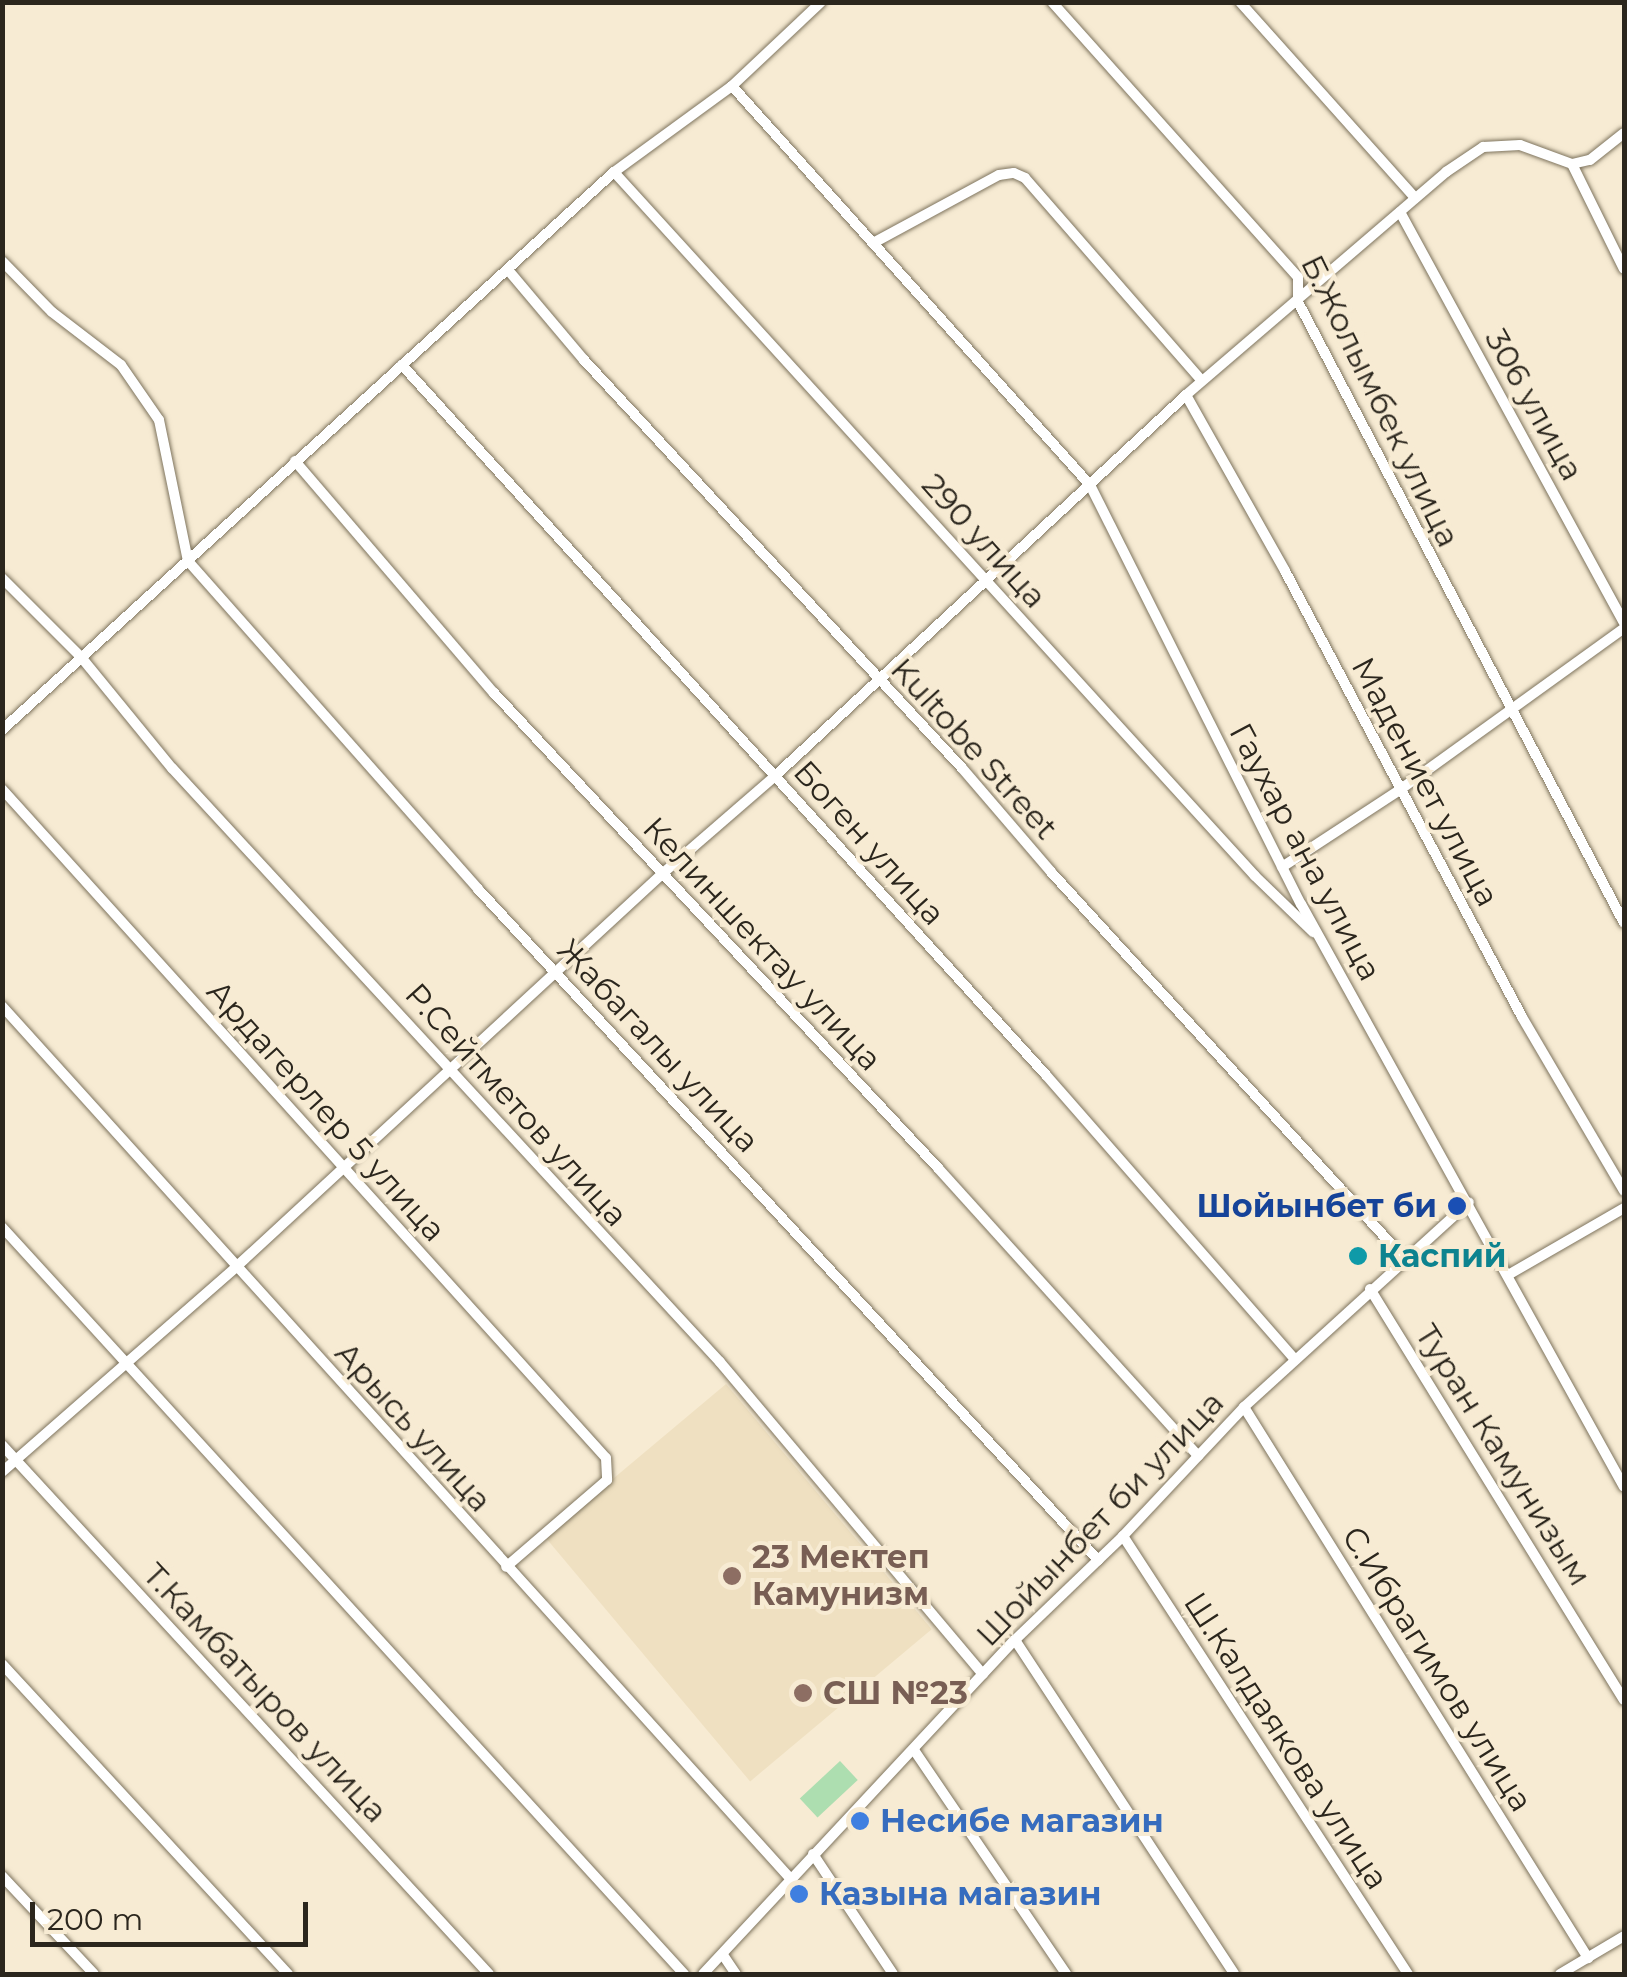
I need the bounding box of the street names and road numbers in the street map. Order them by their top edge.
street label: Б.Жолымбек улица [1293,249,1467,553]
street label: 306 улица [1477,323,1591,487]
street label: 290 улица [914,466,1054,616]
street label: Kultobe Street [883,650,1065,848]
street label: Мадениет улица [1343,651,1507,913]
street label: Гаухар ана улица [1221,717,1389,987]
street label: Боген улица [785,753,953,933]
street label: Келиншектау улица [635,809,889,1079]
street label: Жабагалы улица [549,931,767,1161]
street label: Ардагерлер 5 улица [199,973,453,1249]
street label: Р.Сейтметов улица [397,976,635,1234]
street label: Туран Камунизым [1407,1317,1599,1593]
street label: Арысь улица [327,1334,499,1520]
street label: Шойынбет би улица [968,1384,1232,1654]
street label: С.Ибрагимов улица [1334,1519,1540,1819]
street label: Т.Камбатыров улица [135,1555,395,1831]
street label: Ш.Калдаякова улица [1176,1585,1396,1897]

